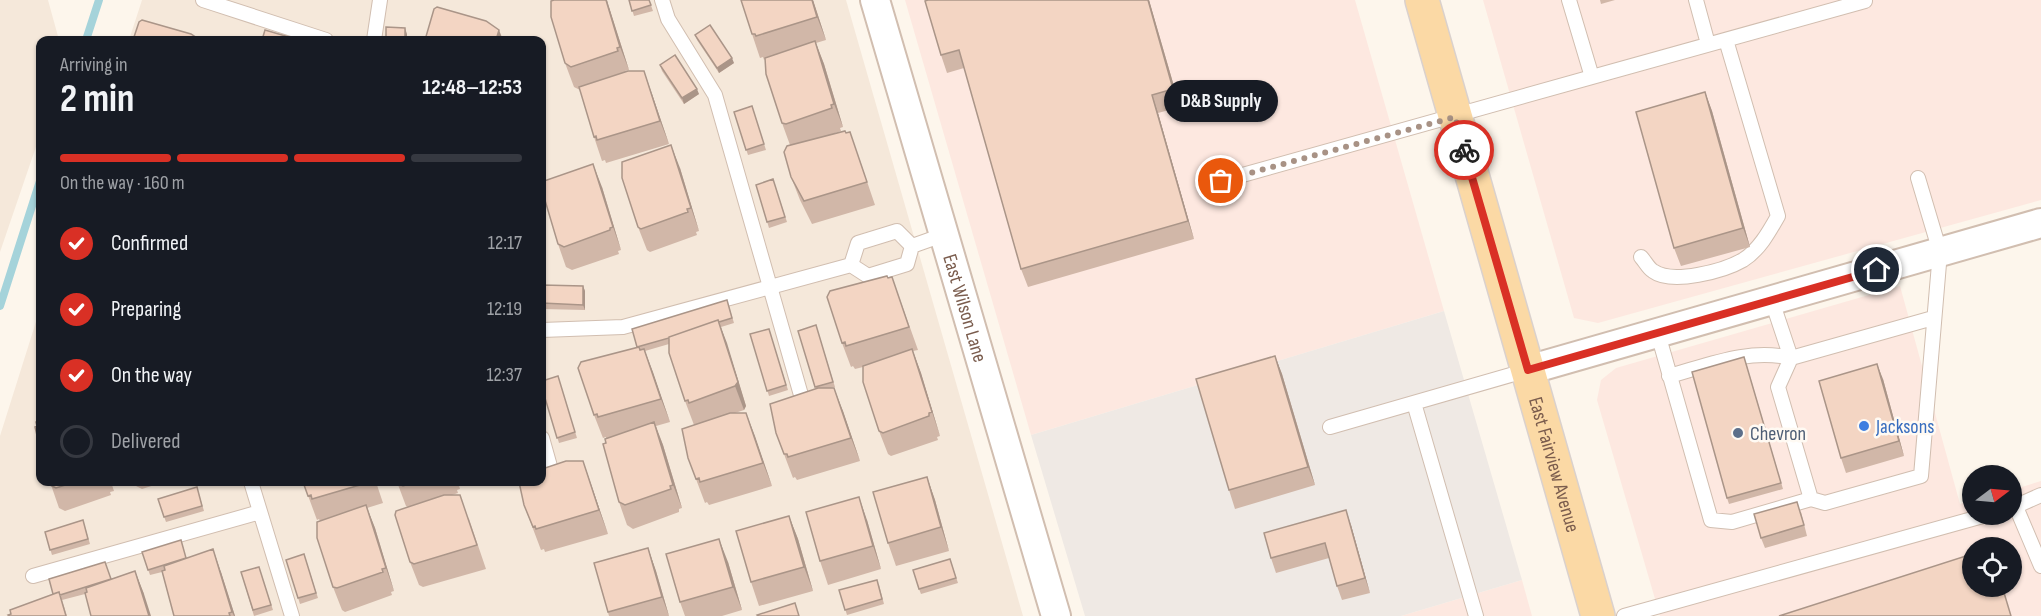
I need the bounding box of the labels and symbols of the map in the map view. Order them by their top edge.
callout: D&B Supply [1164,79,1278,121]
courier [1434,120,1494,180]
pin [1195,155,1246,206]
pin [1851,244,1902,295]
street label: East Wilson Lane [937,251,992,365]
street label: East Fairview Avenue [1523,394,1584,535]
place label: Jacksons [1875,415,1934,439]
marker: Jacksons [1857,419,1871,433]
place label: Chevron [1750,422,1806,446]
marker: Chevron [1731,426,1745,440]
north arrow [1962,465,2022,525]

